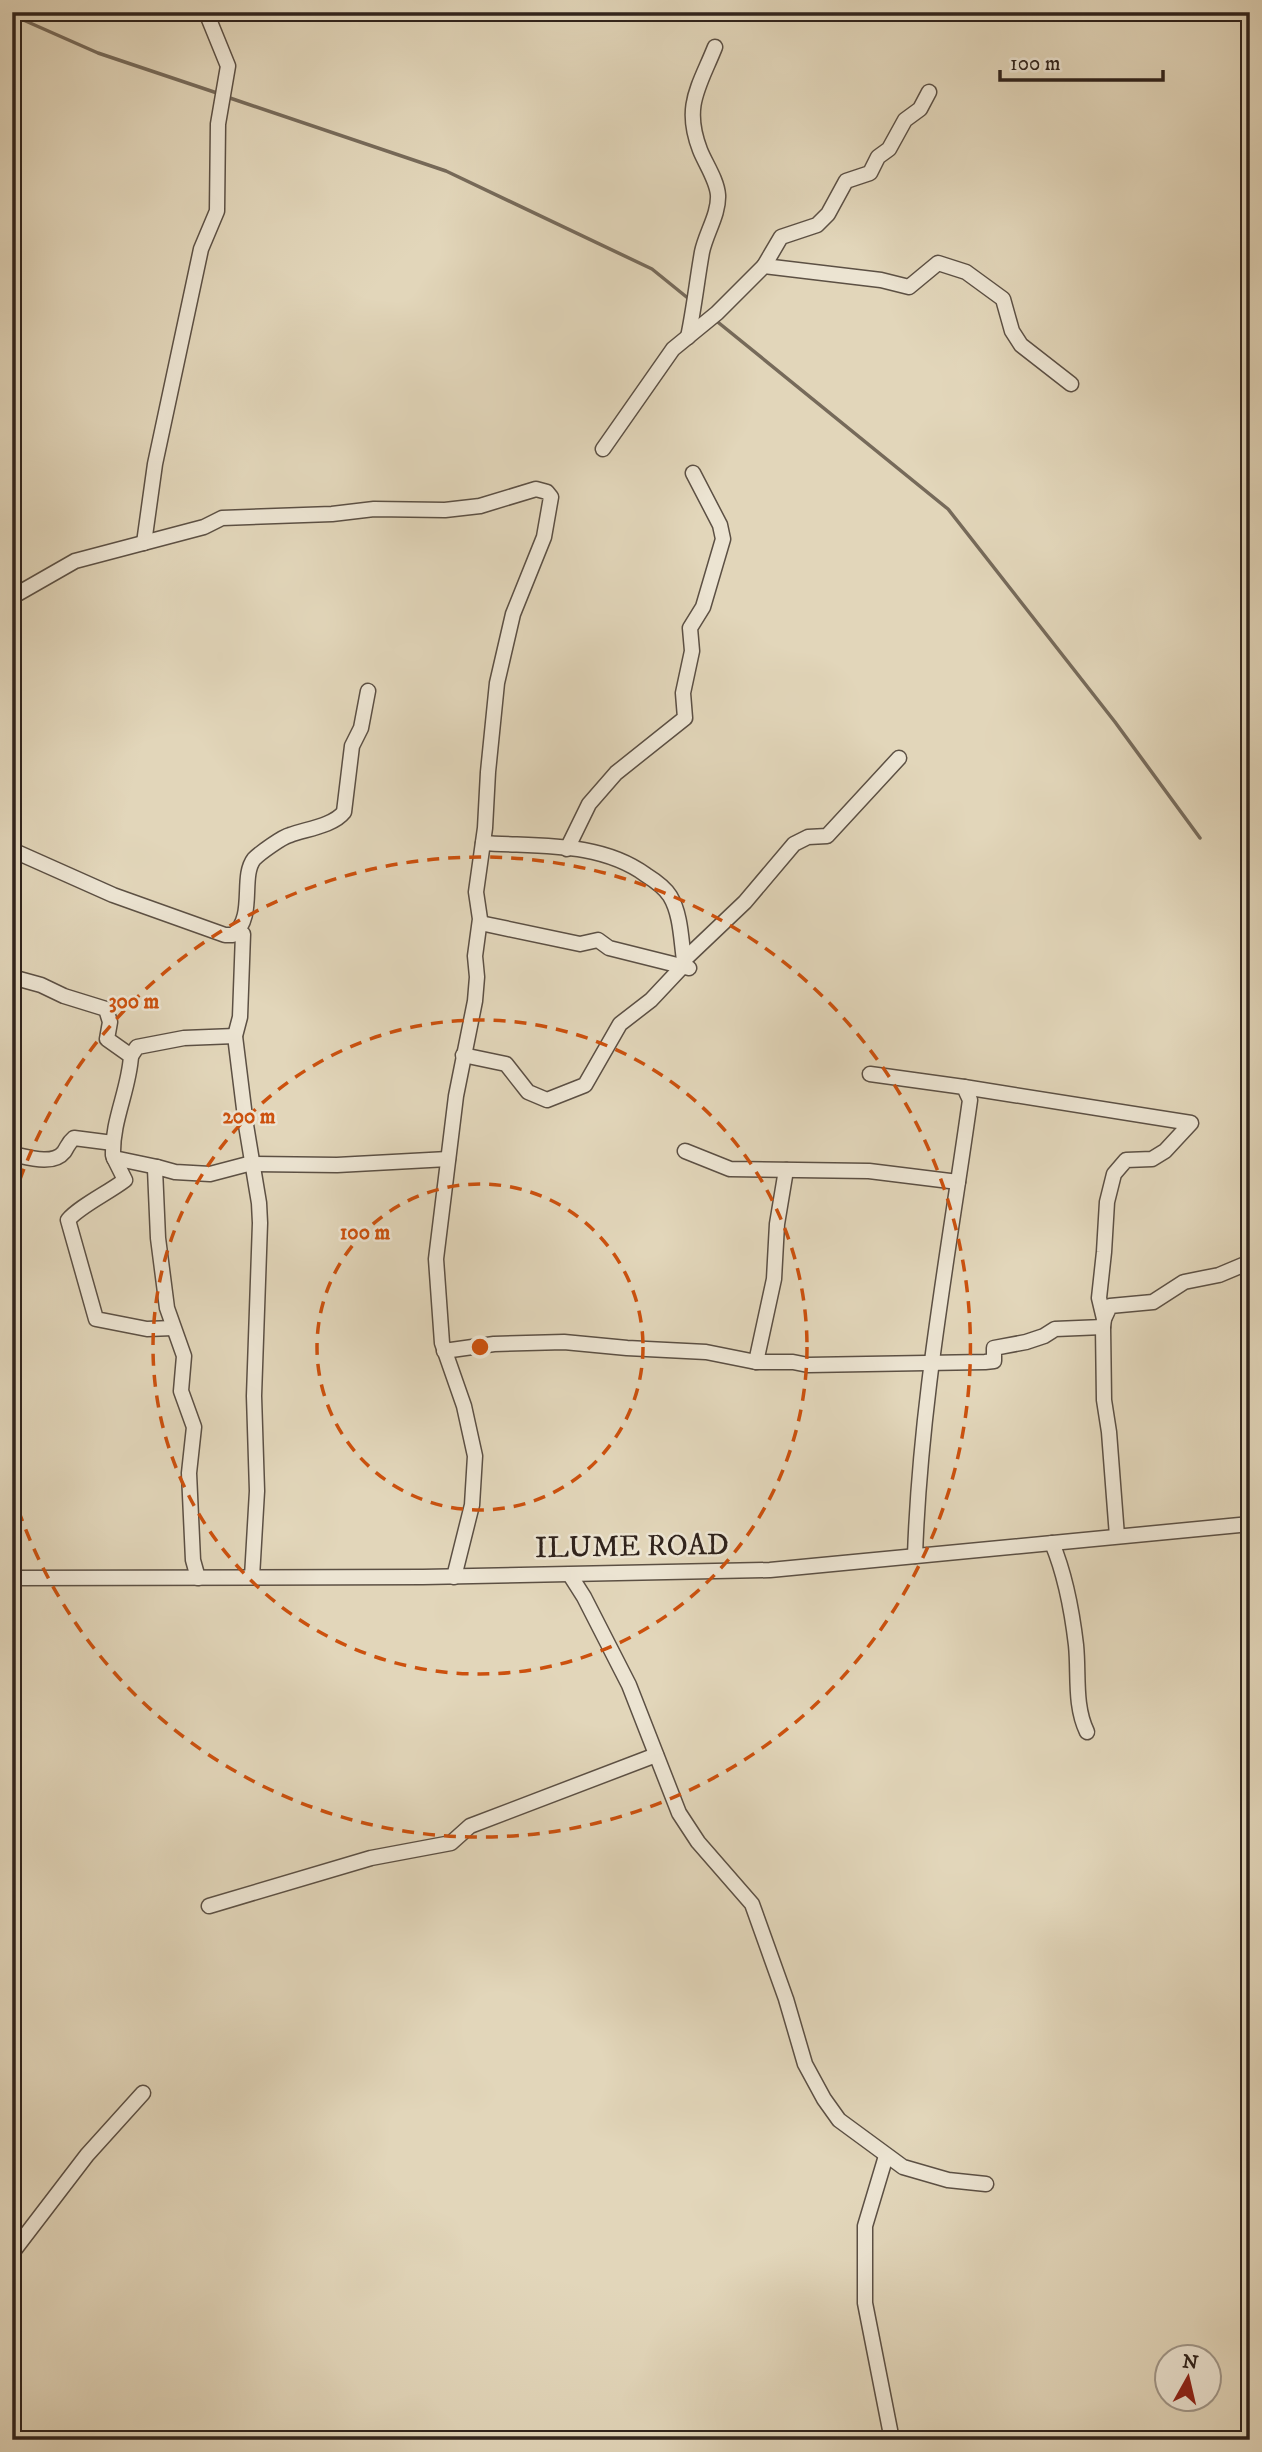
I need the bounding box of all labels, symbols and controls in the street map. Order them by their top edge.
scale bar [1000,38,1162,82]
text: 100 m [1010,51,1061,77]
text: 300 m [109,989,160,1015]
text: 200 m [222,1104,276,1130]
text: 100 m [340,1220,390,1246]
centre of rings [468,1335,492,1359]
street label: ILUME ROAD [535,1527,729,1567]
north arrow [1154,2344,1224,2414]
text: N [1181,2350,1200,2375]

